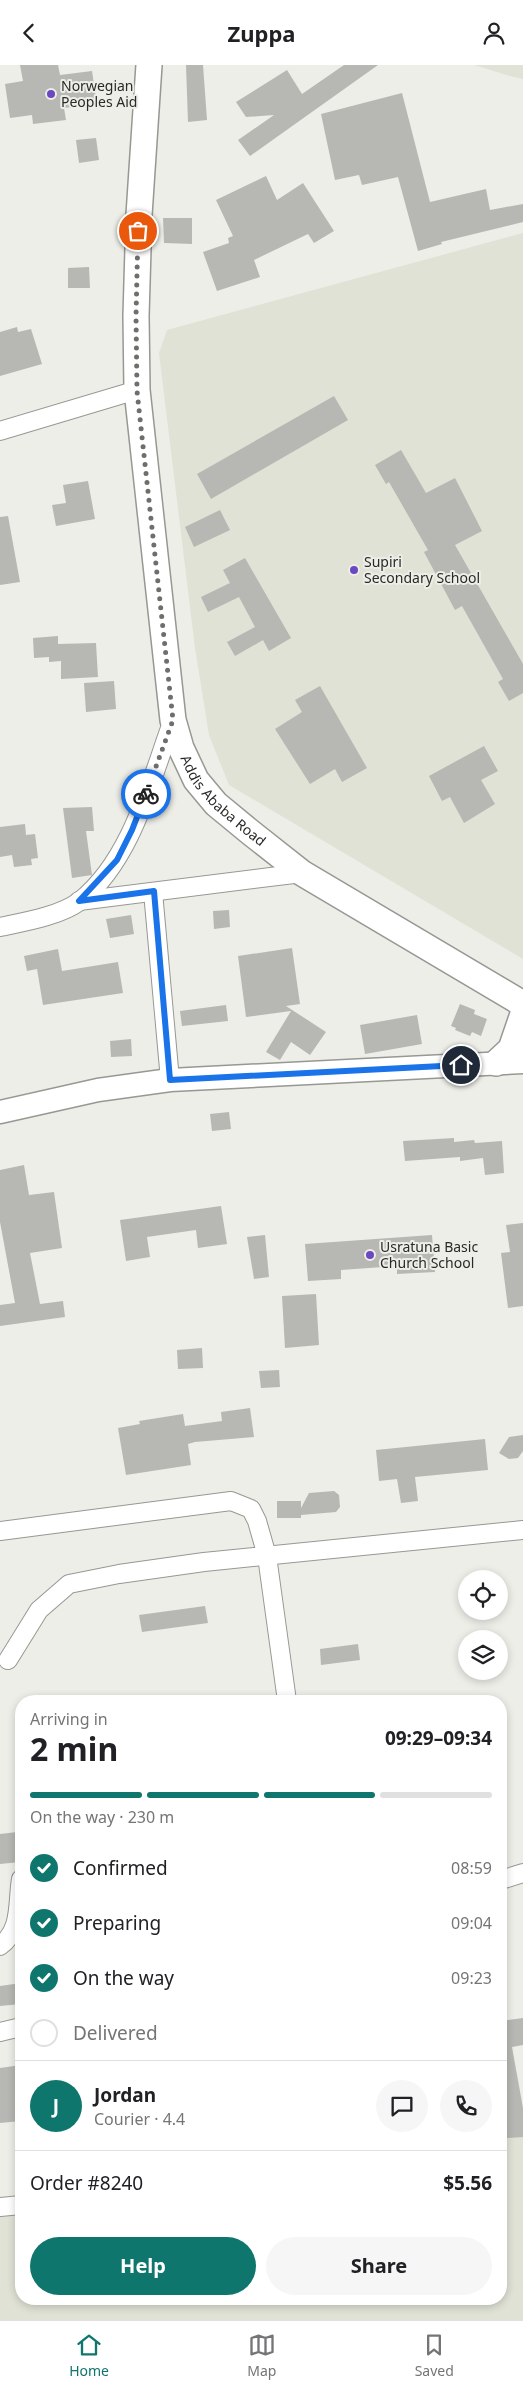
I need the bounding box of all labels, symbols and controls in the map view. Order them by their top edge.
text: Zuppa [227,18,296,48]
icon: back [15,19,43,47]
icon: person [480,19,508,47]
place label: Norwegian Peoples Aid [61,76,137,111]
marker: Norwegian Peoples Aid [45,88,57,100]
pin [117,210,159,252]
icon: bag [124,217,152,245]
place label: Supiri Secondary School [364,552,480,587]
marker: Supiri Secondary School [348,564,360,576]
street label: Addis Ababa Road [177,752,270,850]
courier [121,769,171,819]
icon: bike [132,780,160,808]
pin [440,1044,482,1086]
icon: home [447,1051,475,1079]
place label: Usratuna Basic Church School [380,1237,478,1272]
marker: Usratuna Basic Church School [364,1249,376,1261]
map controls [458,1570,508,1680]
button: locate [458,1570,508,1620]
button: layers [458,1630,508,1680]
text: Arriving in [30,1708,108,1730]
text: 09:29–09:34 [385,1725,492,1751]
text: 2 min [30,1727,118,1770]
text: On the way · 230 m [30,1806,174,1828]
icon: check [30,1854,58,1882]
text: Confirmed [73,1855,168,1881]
text: 08:59 [451,1857,492,1879]
icon: check [30,1909,58,1937]
text: Preparing [73,1910,161,1936]
text: 09:04 [451,1912,492,1934]
icon: check [30,1964,58,1992]
text: On the way [73,1965,174,1991]
text: 09:23 [451,1967,492,1989]
text: Delivered [73,2020,158,2046]
button: chat [376,2080,428,2132]
button: phone [440,2080,492,2132]
text: Jordan [94,2082,156,2108]
text: J [53,2093,59,2119]
text: Courier · 4.4 [94,2108,185,2130]
text: Order #8240 [30,2170,143,2196]
text: $5.56 [443,2170,492,2196]
button: Help [30,2237,256,2295]
button: Share [266,2237,492,2295]
tab: Home [69,2331,109,2380]
tab: Map [247,2331,276,2380]
tab: Saved [415,2331,454,2380]

